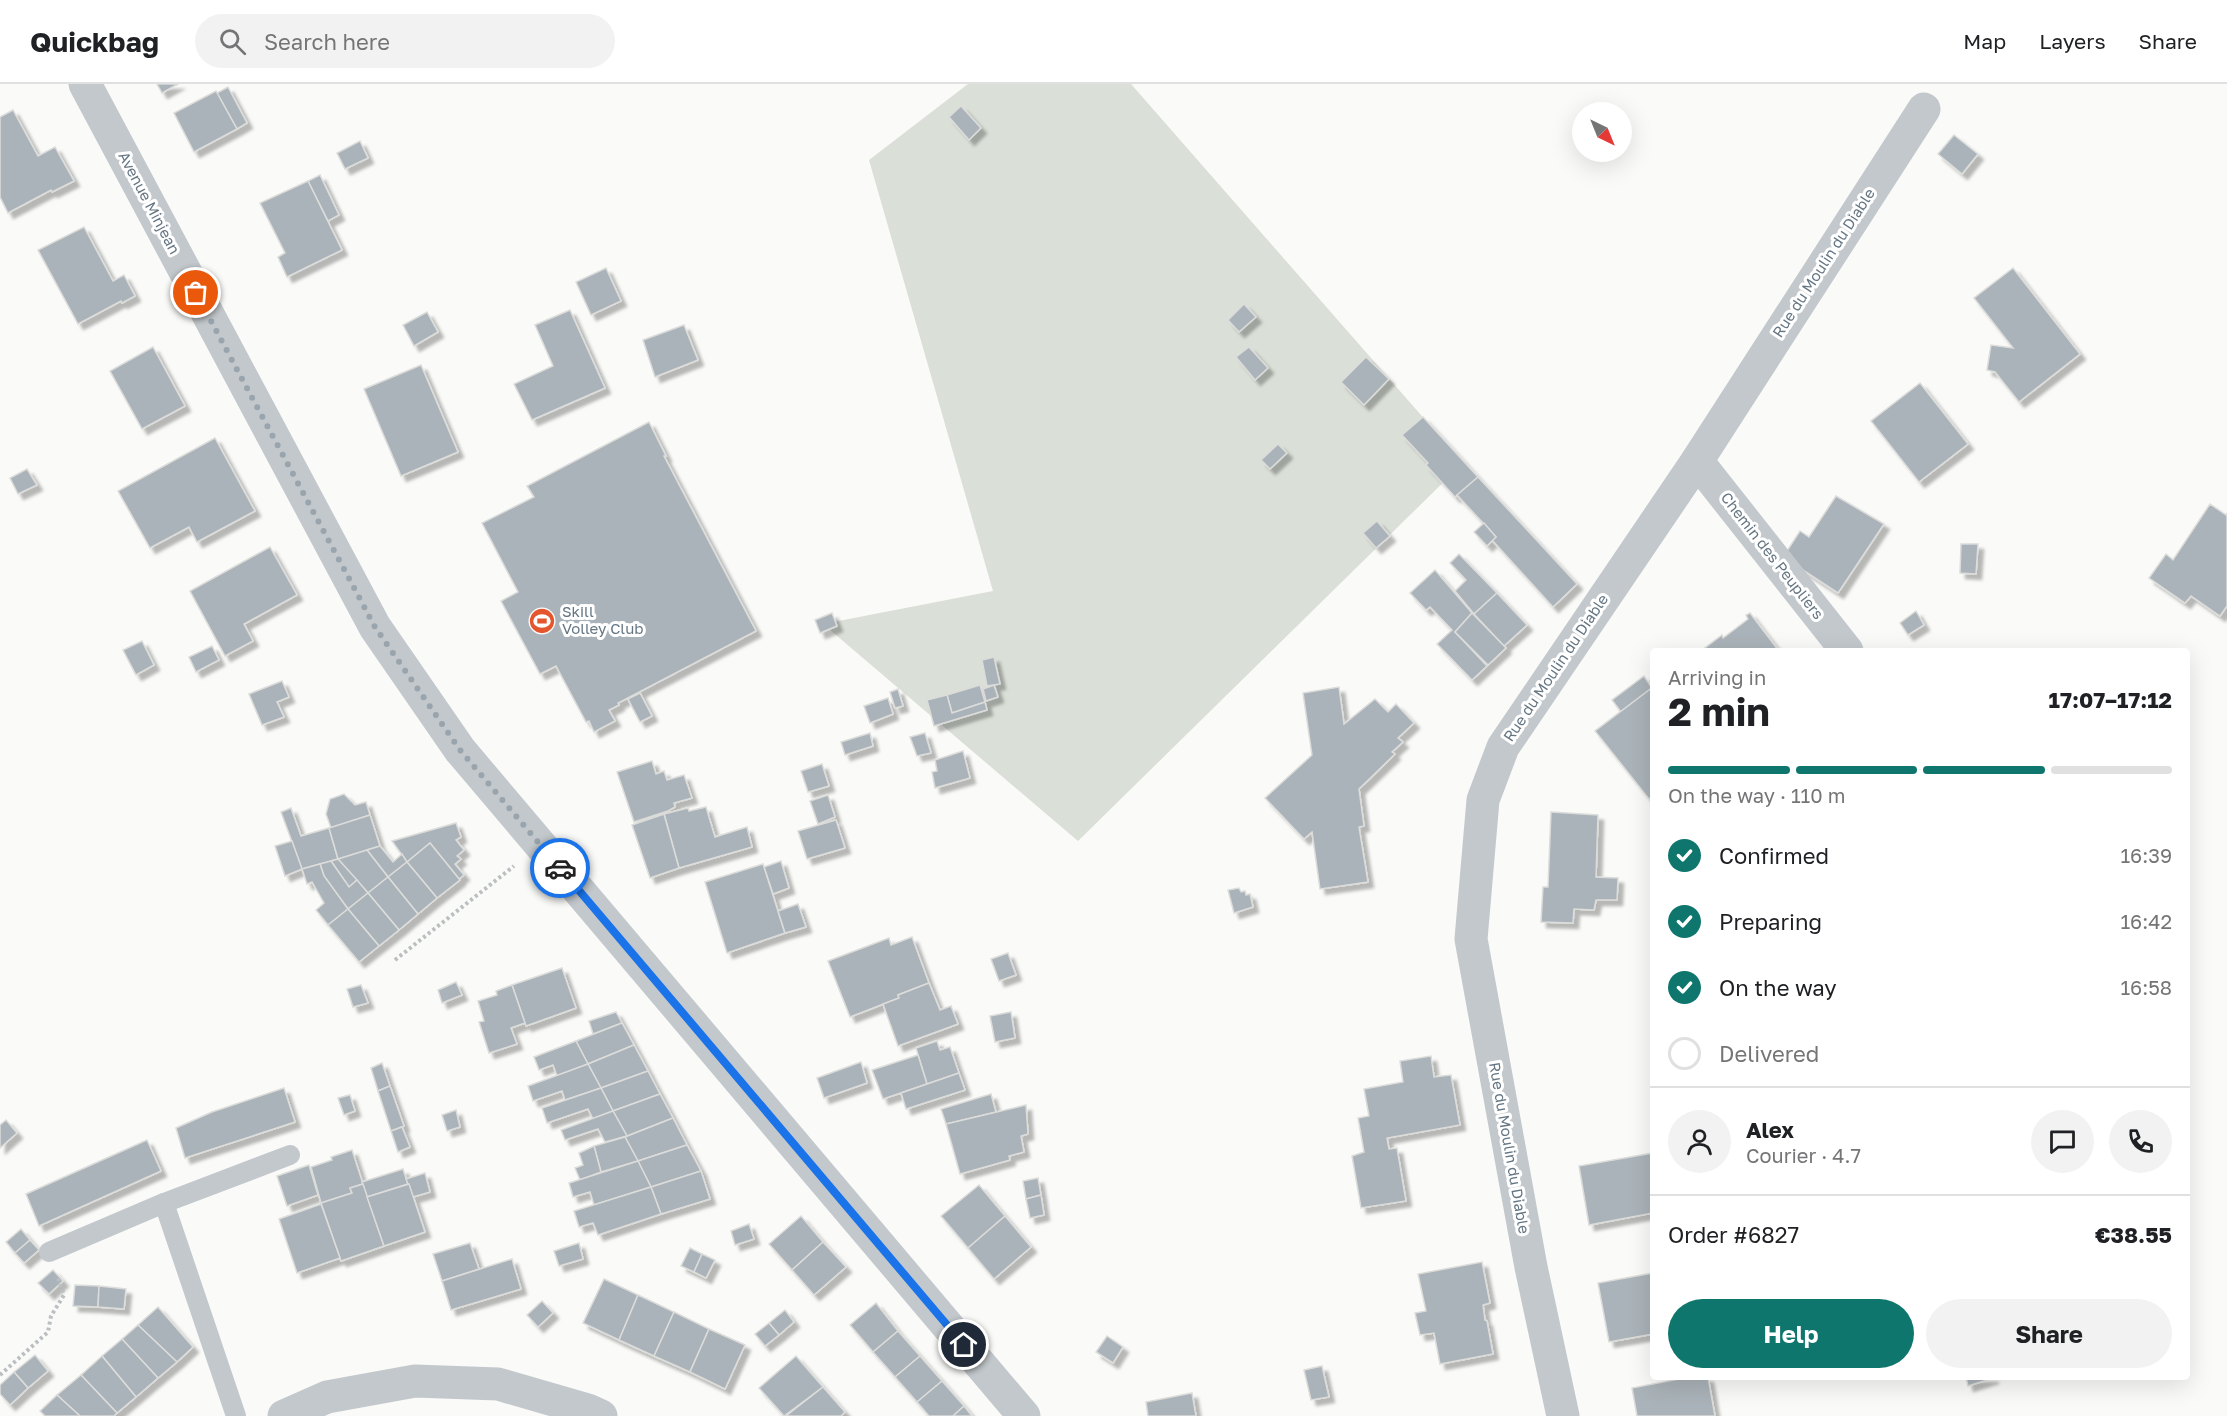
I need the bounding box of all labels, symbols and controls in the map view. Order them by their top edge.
search box [195,14,615,68]
text: Quickbag [30,25,159,58]
icon: search [216,25,249,58]
text: Search here [264,28,390,55]
text: Map [1963,28,2006,54]
text: Layers [2039,28,2106,54]
text: Share [2139,28,2197,54]
north arrow [1572,102,1632,162]
map controls [1572,102,1632,162]
street label: Avenue Minjean [115,148,184,257]
street label: Rue du Moulin du Diable [1768,184,1878,340]
pin [170,267,221,318]
icon: bag [179,276,212,309]
street label: Chemin des Peupliers [1718,488,1828,622]
street label: Rue du Moulin du Diable [1499,590,1611,745]
place label: Skill Volley Club [562,602,643,637]
sports icon: Skill Volley Club [527,606,557,636]
text: Arriving in [1668,665,1766,689]
text: 17:07–17:12 [2049,686,2172,713]
text: 2 min [1668,688,1770,735]
text: On the way · 110 m [1668,783,1845,807]
courier [530,838,590,898]
icon: check [1668,839,1701,872]
text: Confirmed [1719,842,1829,869]
text: 16:39 [2120,843,2172,867]
icon: car [544,852,577,885]
icon: check [1668,905,1701,938]
text: Preparing [1719,908,1822,935]
text: 16:42 [2120,909,2172,933]
icon: check [1668,971,1701,1004]
text: On the way [1719,974,1837,1001]
text: 16:58 [2120,975,2172,999]
text: Delivered [1719,1040,1819,1067]
street label: Rue du Moulin du Diable [1486,1061,1534,1235]
button: person [1668,1110,1731,1173]
button: chat [2031,1110,2094,1173]
button: phone [2109,1110,2172,1173]
text: Alex [1746,1116,1794,1143]
text: Courier · 4.7 [1746,1143,1861,1167]
text: Order #6827 [1668,1221,1799,1248]
text: €38.55 [2095,1221,2172,1248]
button: Help [1668,1299,1914,1368]
button: Share [1926,1299,2172,1368]
pin [938,1319,989,1370]
icon: home [947,1328,980,1361]

